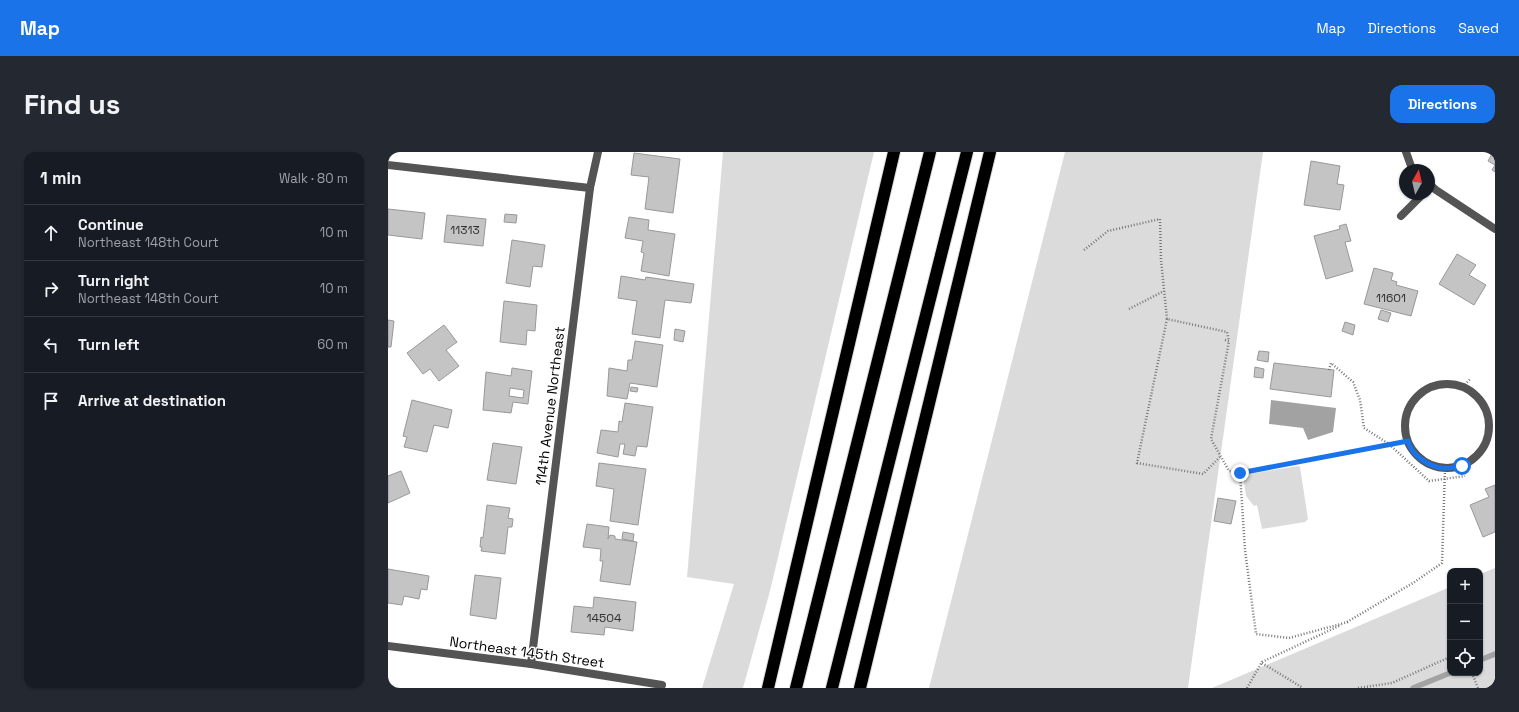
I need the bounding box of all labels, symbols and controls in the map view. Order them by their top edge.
text: Map [20,16,60,41]
text: Map [1316,19,1346,37]
text: Directions [1368,19,1436,37]
text: Saved [1458,19,1499,37]
button: Directions [1390,85,1495,123]
text: Find us [24,86,121,122]
north arrow [1399,164,1435,200]
text: 1 min [40,167,82,189]
text: Walk · 80 m [279,170,348,187]
text: Continue [78,215,144,234]
icon: ahead [40,222,62,244]
house number: 11313 [450,222,480,238]
text: 10 m [320,224,348,241]
text: Northeast 148th Court [78,234,219,251]
text: Turn right [78,271,149,290]
icon: right [40,278,62,300]
text: 10 m [320,280,348,297]
text: Northeast 148th Court [78,290,219,307]
house number: 11601 [1376,290,1406,306]
street label: 114th Avenue Northeast [531,325,569,487]
icon: left [40,334,62,356]
text: Turn left [78,335,140,354]
text: 60 m [317,336,348,353]
icon: arrive [40,390,62,412]
text: Arrive at destination [78,391,226,410]
route start [1453,457,1471,475]
route end [1231,464,1249,482]
map controls [1447,568,1483,676]
button: + [1447,568,1483,604]
button: − [1447,604,1483,640]
house number: 14504 [587,610,622,626]
street label: Northeast 145th Street [448,632,606,672]
button: locate [1447,640,1483,676]

